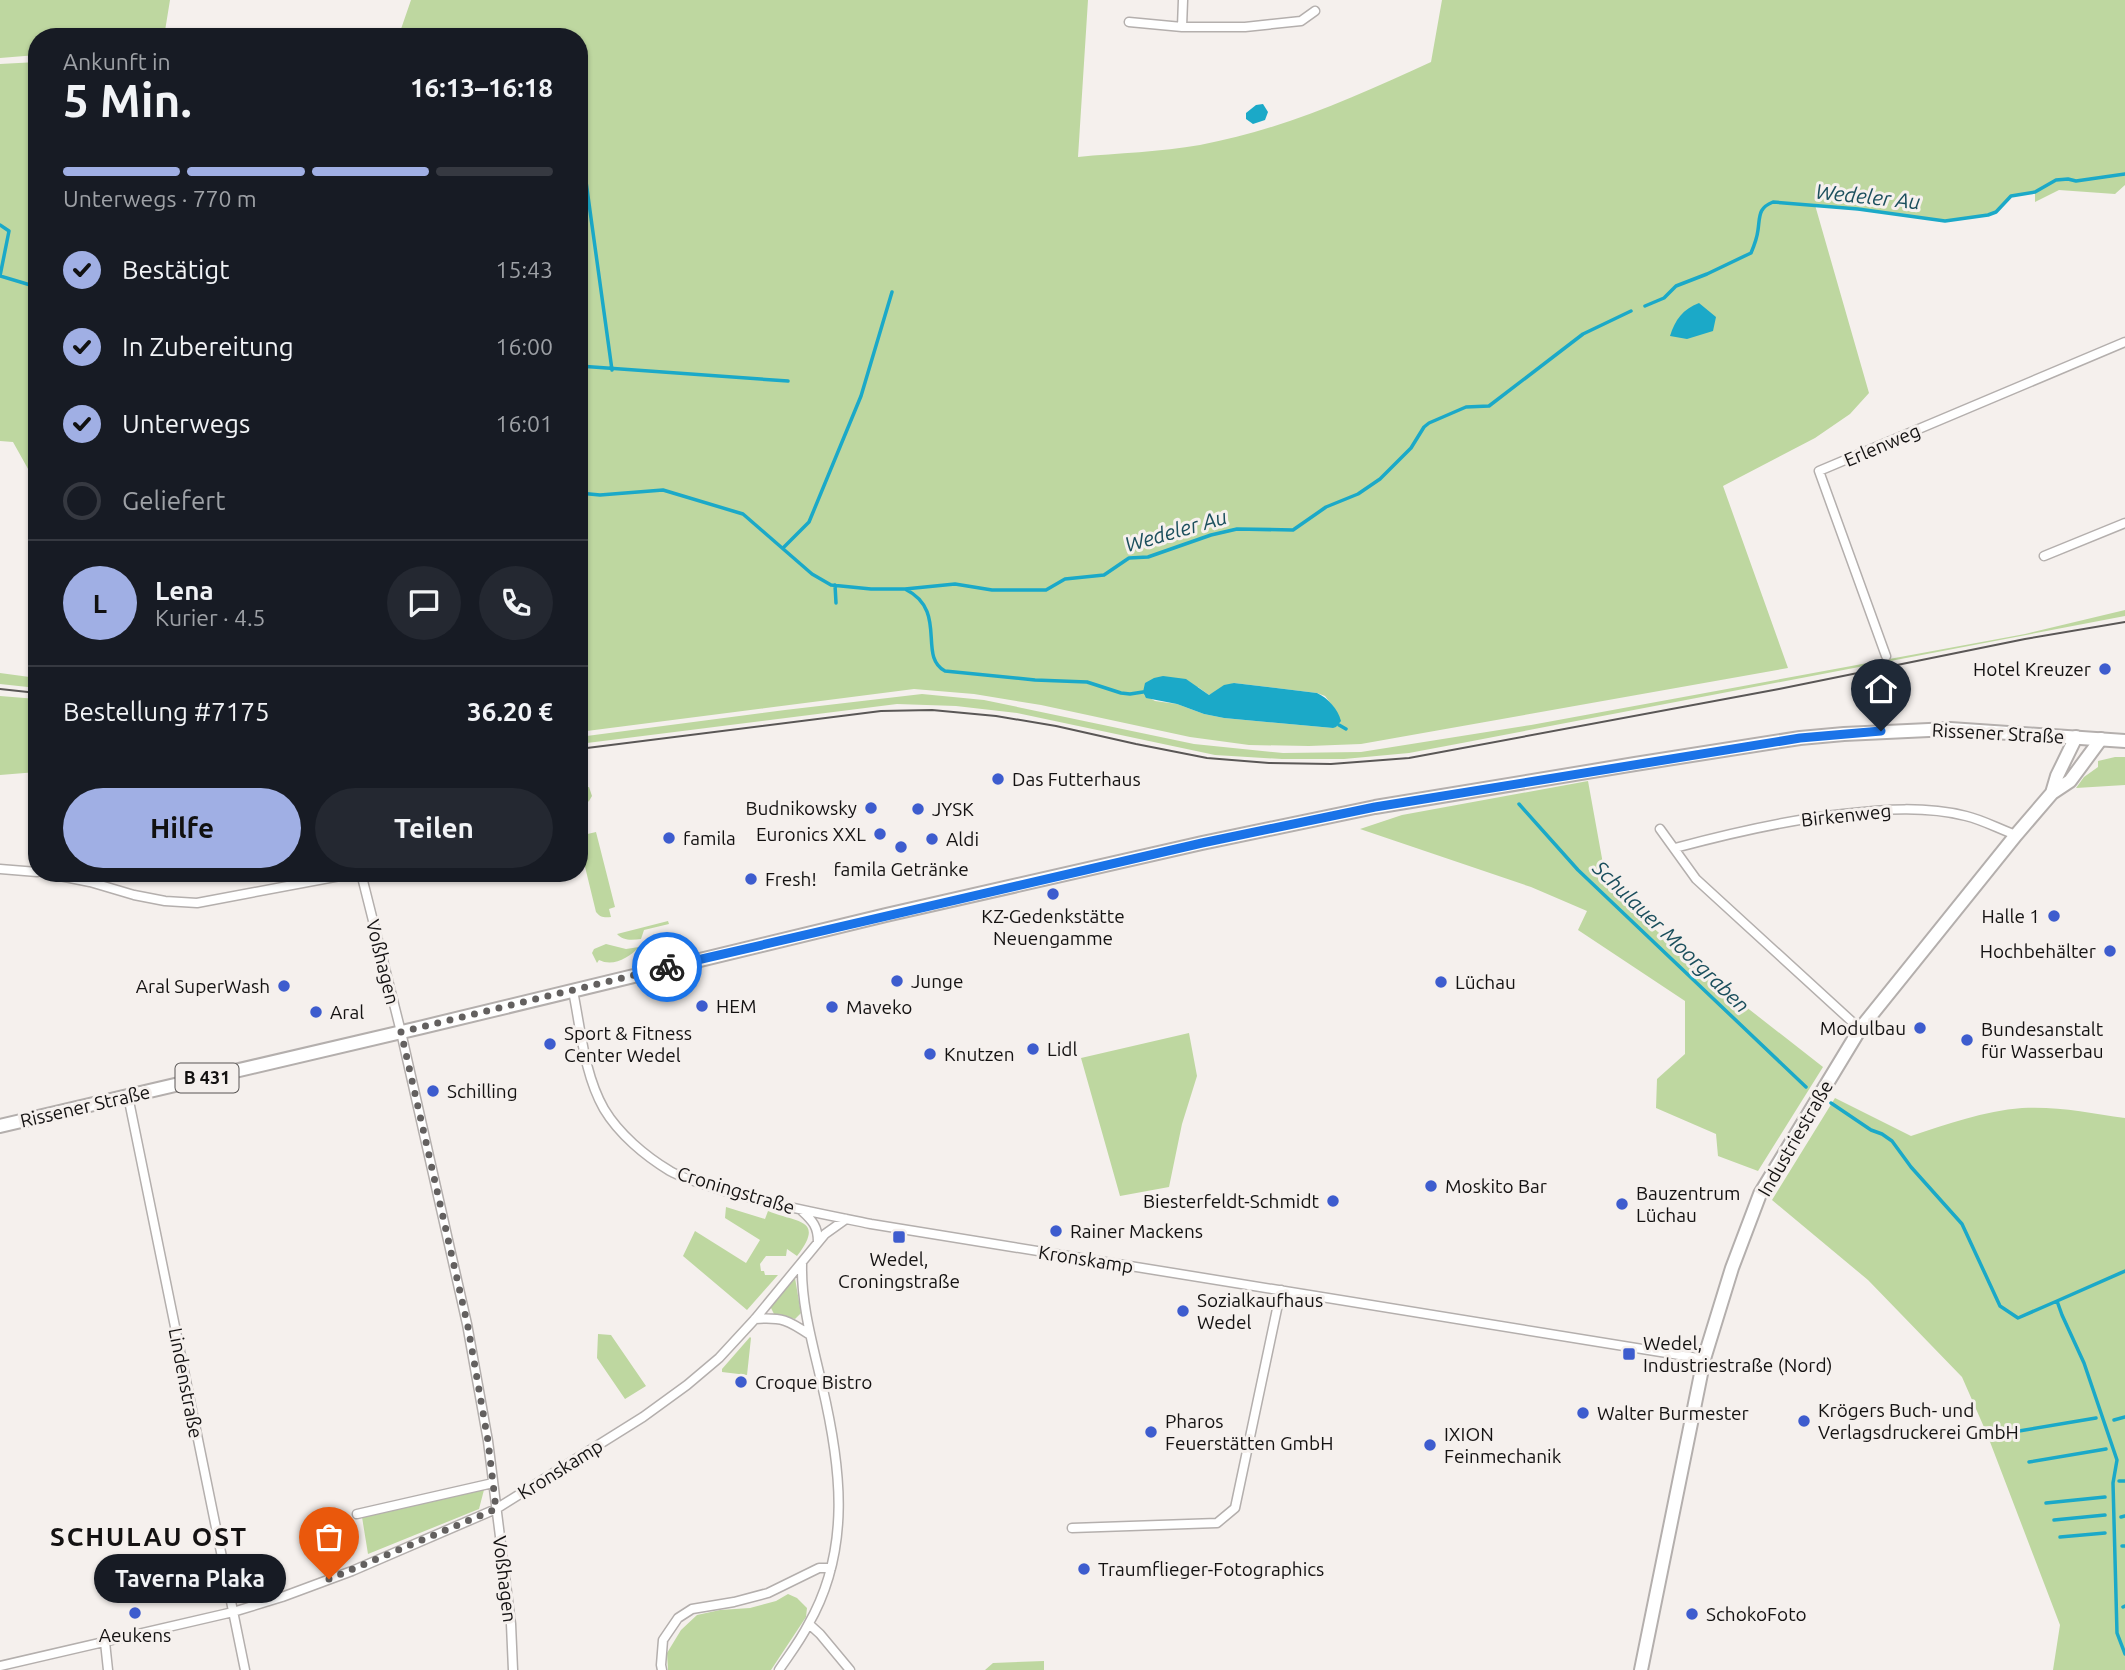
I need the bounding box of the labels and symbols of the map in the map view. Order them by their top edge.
water label: Wedeler Au [1815,179,1922,213]
street label: Erlenweg [1841,419,1923,471]
water label: Wedeler Au [1122,504,1230,556]
place label: Hotel Kreuzer [1973,658,2091,680]
pin [1851,659,1911,731]
marker: Hotel Kreuzer [2097,661,2113,677]
street label: Rissener Straße [1931,719,2065,747]
place label: Das Futterhaus [1012,768,1141,790]
marker: Das Futterhaus [990,771,1006,787]
place label: Budnikowsky [745,797,857,819]
place label: JYSK [932,798,974,820]
street label: Birkenweg [1800,799,1892,831]
marker: Budnikowsky [863,800,879,816]
marker: JYSK [910,801,926,817]
place label: Euronics XXL [756,823,866,845]
marker: Euronics XXL [872,826,888,842]
place label: famila [683,827,736,849]
place label: Aldi [946,828,979,850]
marker: famila [661,830,677,846]
marker: Aldi [924,831,940,847]
marker: famila Getränke [893,839,909,855]
water label: Schulauer Moorgraben [1588,855,1755,1017]
place label: famila Getränke [833,858,969,880]
place label: Fresh! [765,868,817,890]
marker: Fresh! [743,871,759,887]
marker: KZ-Gedenkstätte Neuengamme [1045,886,1061,902]
place label: KZ-Gedenkstätte Neuengamme [981,905,1125,949]
place label: Halle 1 [1981,905,2040,927]
marker: Halle 1 [2046,908,2062,924]
street label: Voßhagen [362,917,404,1007]
courier [632,932,702,1002]
place label: Hochbehälter [1980,940,2096,962]
marker: Hochbehälter [2102,943,2118,959]
place label: Junge [911,970,963,992]
place label: Lüchau [1455,971,1516,993]
marker: Junge [889,973,905,989]
marker: Lüchau [1433,974,1449,990]
place label: Aral SuperWash [136,975,270,997]
marker: Aral SuperWash [276,978,292,994]
place label: HEM [716,995,756,1017]
place label: Maveko [846,996,912,1018]
marker: HEM [694,998,710,1014]
marker: Maveko [824,999,840,1015]
place label: Aral [330,1001,364,1023]
marker: Aral [308,1004,324,1020]
place label: Modulbau [1820,1017,1906,1039]
place label: Bundesanstalt für Wasserbau [1981,1018,2104,1062]
marker: Modulbau [1912,1020,1928,1036]
place label: Sport & Fitness Center Wedel [564,1022,692,1066]
marker: Bundesanstalt für Wasserbau [1959,1032,1975,1048]
marker: Sport & Fitness Center Wedel [542,1036,558,1052]
place label: Lidl [1047,1038,1077,1060]
marker: Lidl [1025,1041,1041,1057]
place label: Knutzen [944,1043,1015,1065]
marker: Knutzen [922,1046,938,1062]
road number: B 431 [176,1064,238,1092]
street label: Industriestraße [1753,1076,1837,1200]
street label: Rissener Straße [18,1080,152,1132]
place label: Schilling [447,1080,518,1102]
marker: Schilling [425,1083,441,1099]
street label: Croningstraße [675,1162,797,1218]
place label: Moskito Bar [1445,1175,1547,1197]
marker: Moskito Bar [1423,1178,1439,1194]
place label: Bauzentrum Lüchau [1636,1182,1741,1226]
place label: Biesterfeldt-Schmidt [1143,1190,1320,1212]
marker: Biesterfeldt-Schmidt [1325,1193,1341,1209]
marker: Bauzentrum Lüchau [1614,1196,1630,1212]
place label: Rainer Mackens [1070,1220,1203,1242]
marker: Rainer Mackens [1048,1223,1064,1239]
marker: Wedel, Croningstraße [891,1229,907,1245]
street label: Kronskamp [1037,1241,1135,1277]
place label: Wedel, Croningstraße [838,1248,960,1292]
place label: Sozialkaufhaus Wedel [1197,1289,1323,1333]
marker: Sozialkaufhaus Wedel [1175,1303,1191,1319]
street label: Lindenstraße [164,1326,208,1440]
place label: Wedel, Industriestraße (Nord) [1643,1332,1833,1376]
marker: Wedel, Industriestraße (Nord) [1621,1346,1637,1362]
place label: Croque Bistro [755,1371,872,1393]
marker: Croque Bistro [733,1374,749,1390]
place label: Krögers Buch- und Verlagsdruckerei GmbH [1818,1399,2019,1443]
place label: Walter Burmester [1597,1402,1749,1424]
marker: Walter Burmester [1575,1405,1591,1421]
place label: Pharos Feuerstätten GmbH [1165,1410,1333,1454]
marker: Krögers Buch- und Verlagsdruckerei GmbH [1796,1413,1812,1429]
place label: IXION Feinmechanik [1444,1423,1562,1467]
marker: Pharos Feuerstätten GmbH [1143,1424,1159,1440]
street label: Kronskamp [514,1434,606,1504]
marker: IXION Feinmechanik [1422,1437,1438,1453]
pin [299,1507,359,1579]
district label: SCHULAU OST [50,1522,248,1551]
street label: Voßhagen [489,1535,521,1623]
callout: Taverna Plaka [94,1554,287,1604]
place label: Traumflieger-Fotographics [1098,1558,1324,1580]
marker: Traumflieger-Fotographics [1076,1561,1092,1577]
place label: SchokoFoto [1706,1603,1807,1625]
marker: Aeukens [127,1605,143,1621]
marker: SchokoFoto [1684,1606,1700,1622]
place label: Aeukens [99,1624,171,1646]

